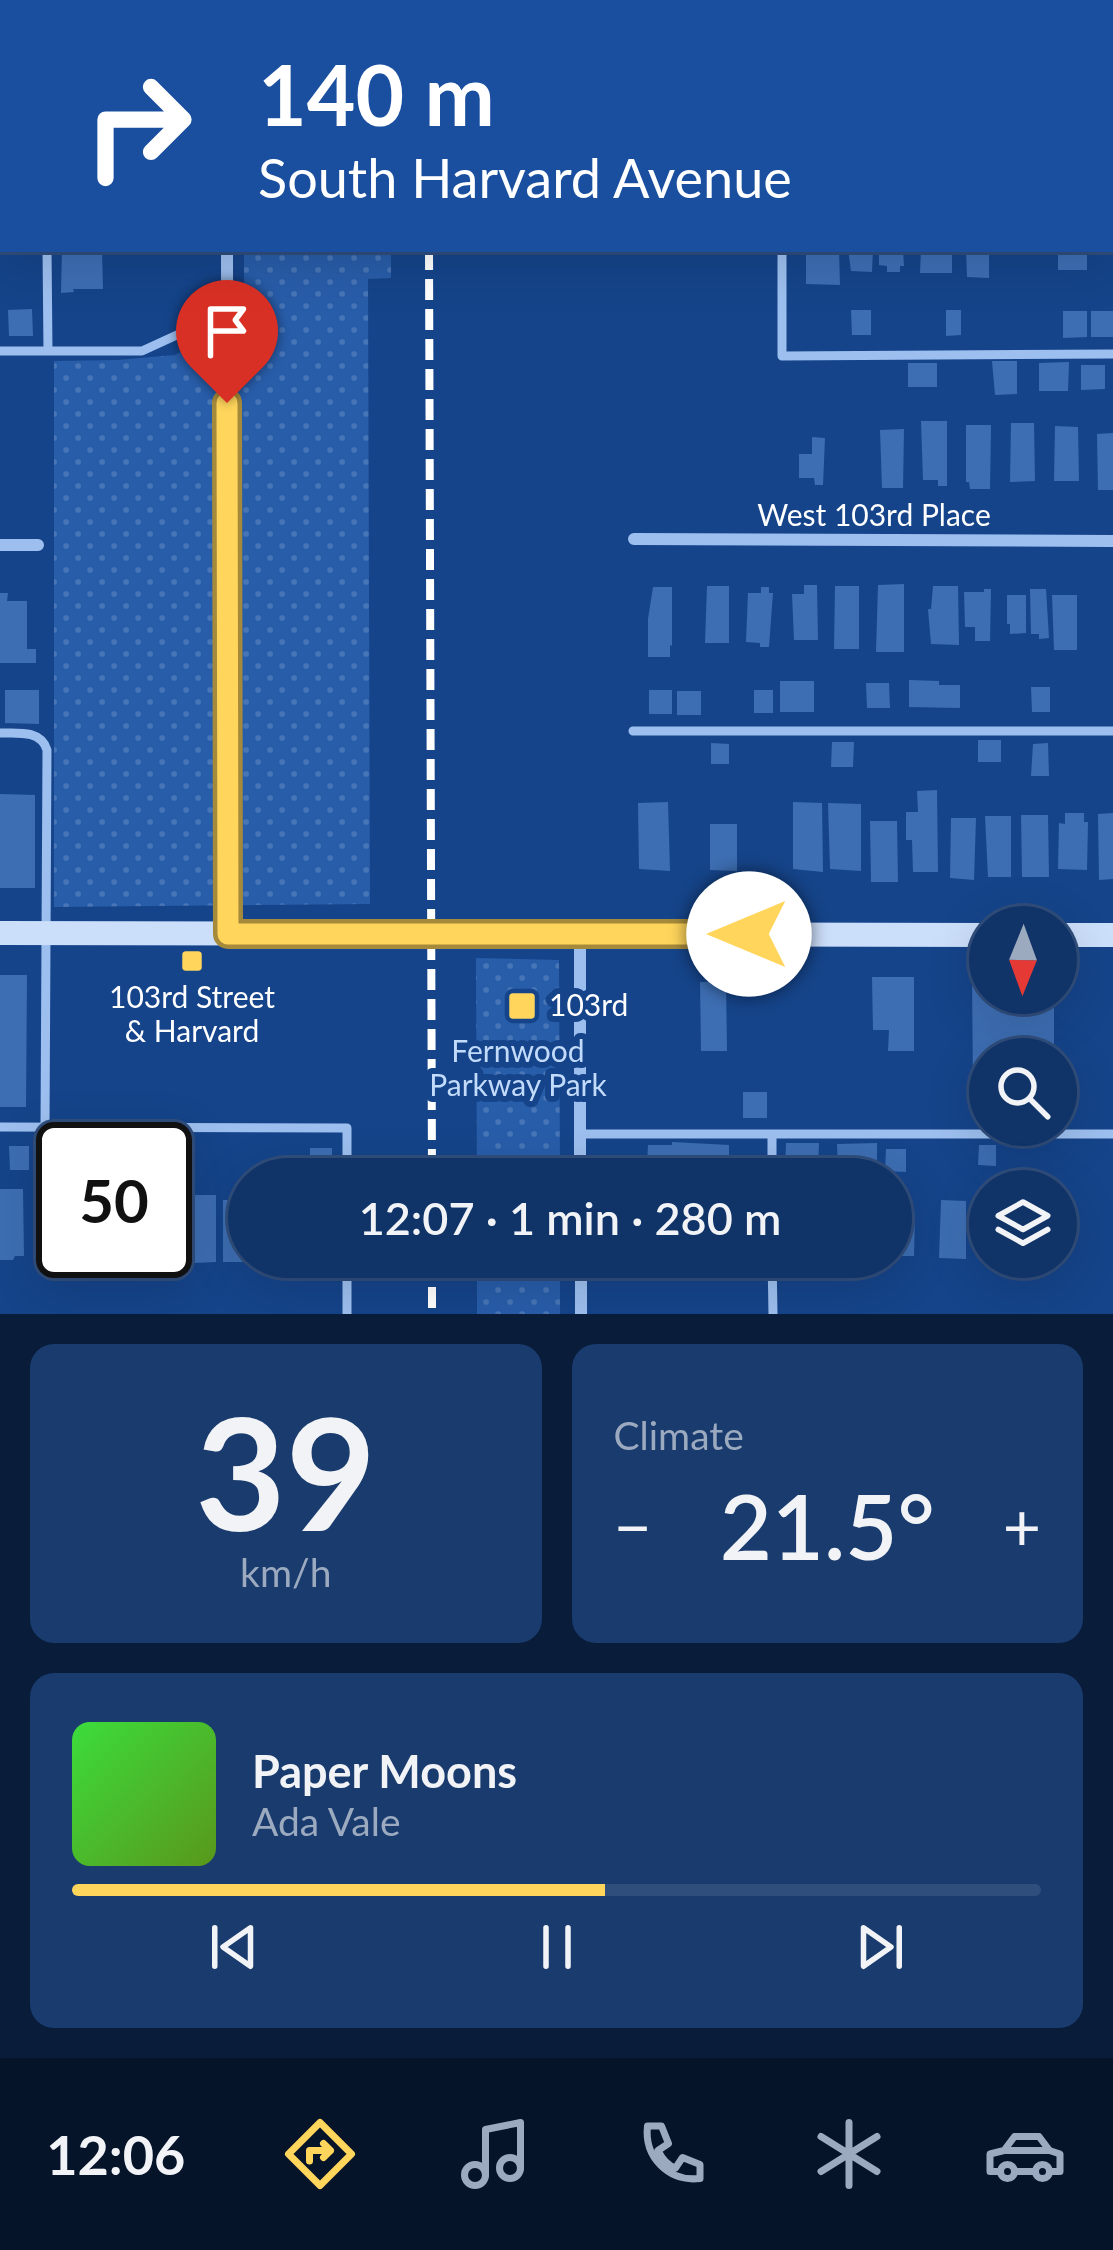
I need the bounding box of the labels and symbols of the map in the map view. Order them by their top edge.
pin [176,280,278,403]
street label: West 103rd Place [757,496,991,532]
position arrow [686,871,812,997]
north arrow [969,906,1077,1014]
marker: 103rd Street & Harvard [179,948,205,974]
place label: 103rd Street & Harvard [109,978,275,1048]
place label: 103rd [549,986,628,1022]
marker: 103rd [506,990,538,1022]
park label: Fernwood Parkway Park [429,1032,608,1102]
speed limit sign: 50 [36,1122,192,1278]

